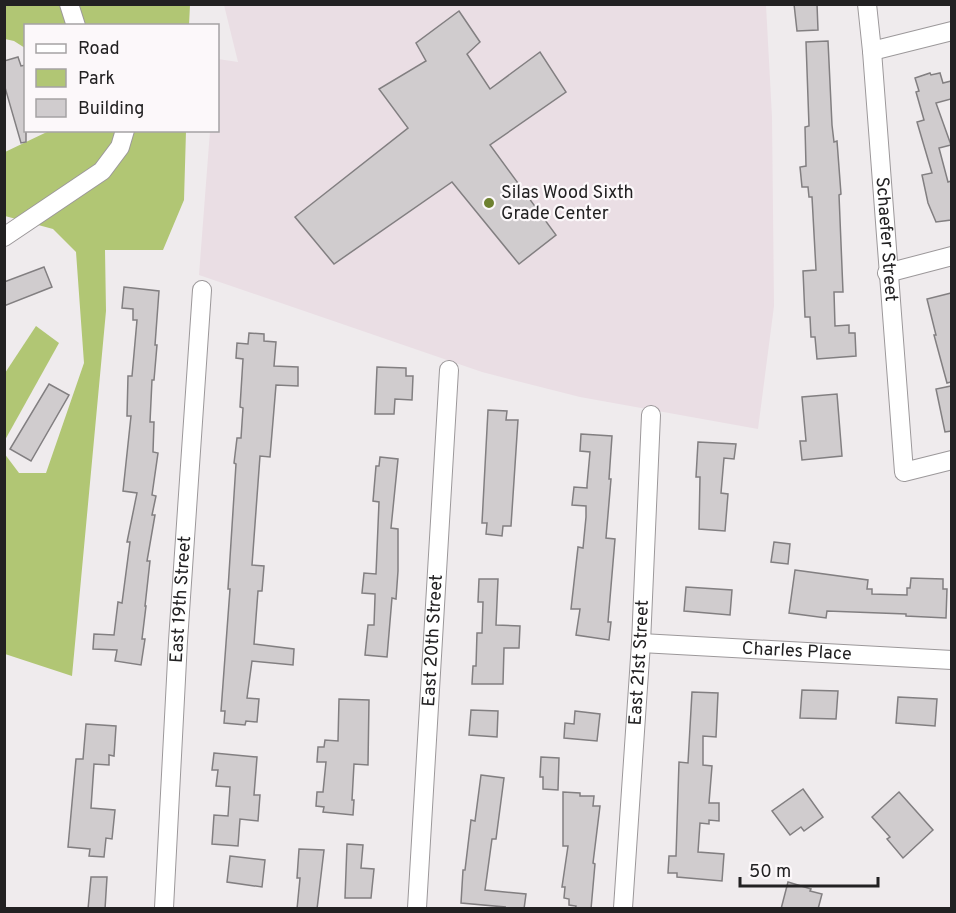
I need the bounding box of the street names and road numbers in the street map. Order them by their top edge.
street label: Schaefer Street [870,176,903,302]
street label: East 19th Street [165,535,197,664]
street label: East 20th Street [417,574,448,707]
street label: East 21st Street [624,599,654,726]
street label: Charles Place [741,637,852,666]

